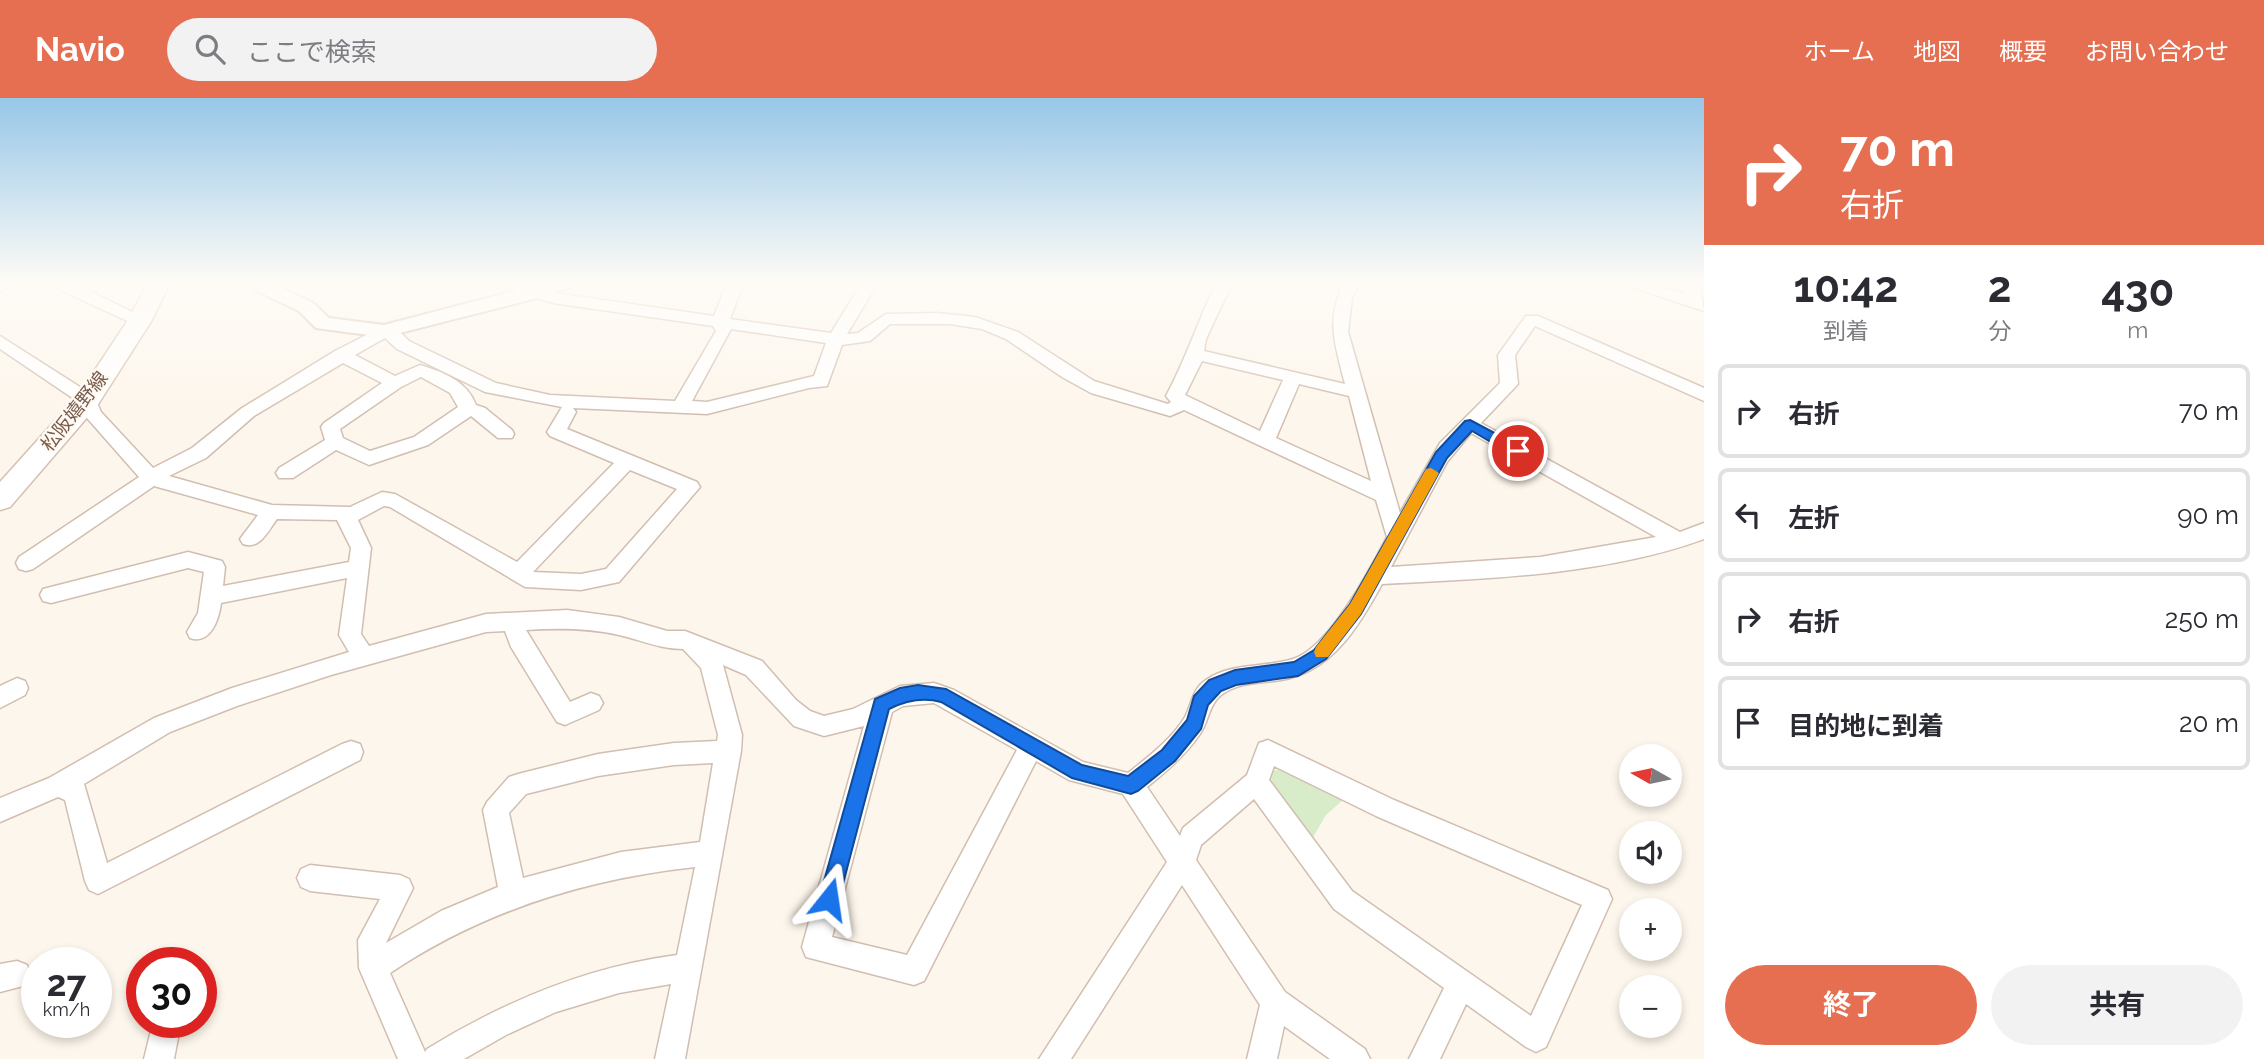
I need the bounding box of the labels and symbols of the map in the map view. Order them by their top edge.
street label: 松阪嬉野線 [36,367,112,455]
pin [1488,421,1548,481]
north arrow [1619,744,1682,807]
position arrow [792,862,866,936]
speed limit sign: 30 [126,947,217,1038]

